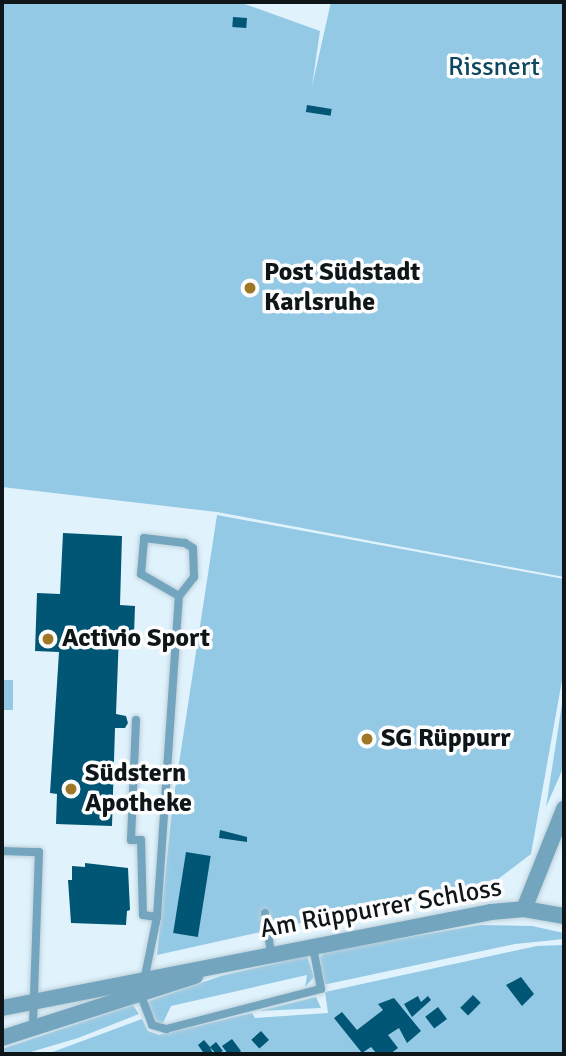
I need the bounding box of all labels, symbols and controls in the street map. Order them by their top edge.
park label: Rissnert [448,52,540,84]
place label: Post Südstadt Karlsruhe [264,257,420,318]
marker: Post Südstadt Karlsruhe [242,280,258,296]
place label: Activio Sport [62,623,210,655]
marker: Activio Sport [40,631,56,647]
place label: SG Rüppurr [381,723,511,755]
marker: SG Rüppurr [359,731,375,747]
place label: Südstern Apotheke [85,758,192,820]
marker: Südstern Apotheke [63,781,79,797]
street label: Am Rüppurrer Schloss [258,872,504,946]

